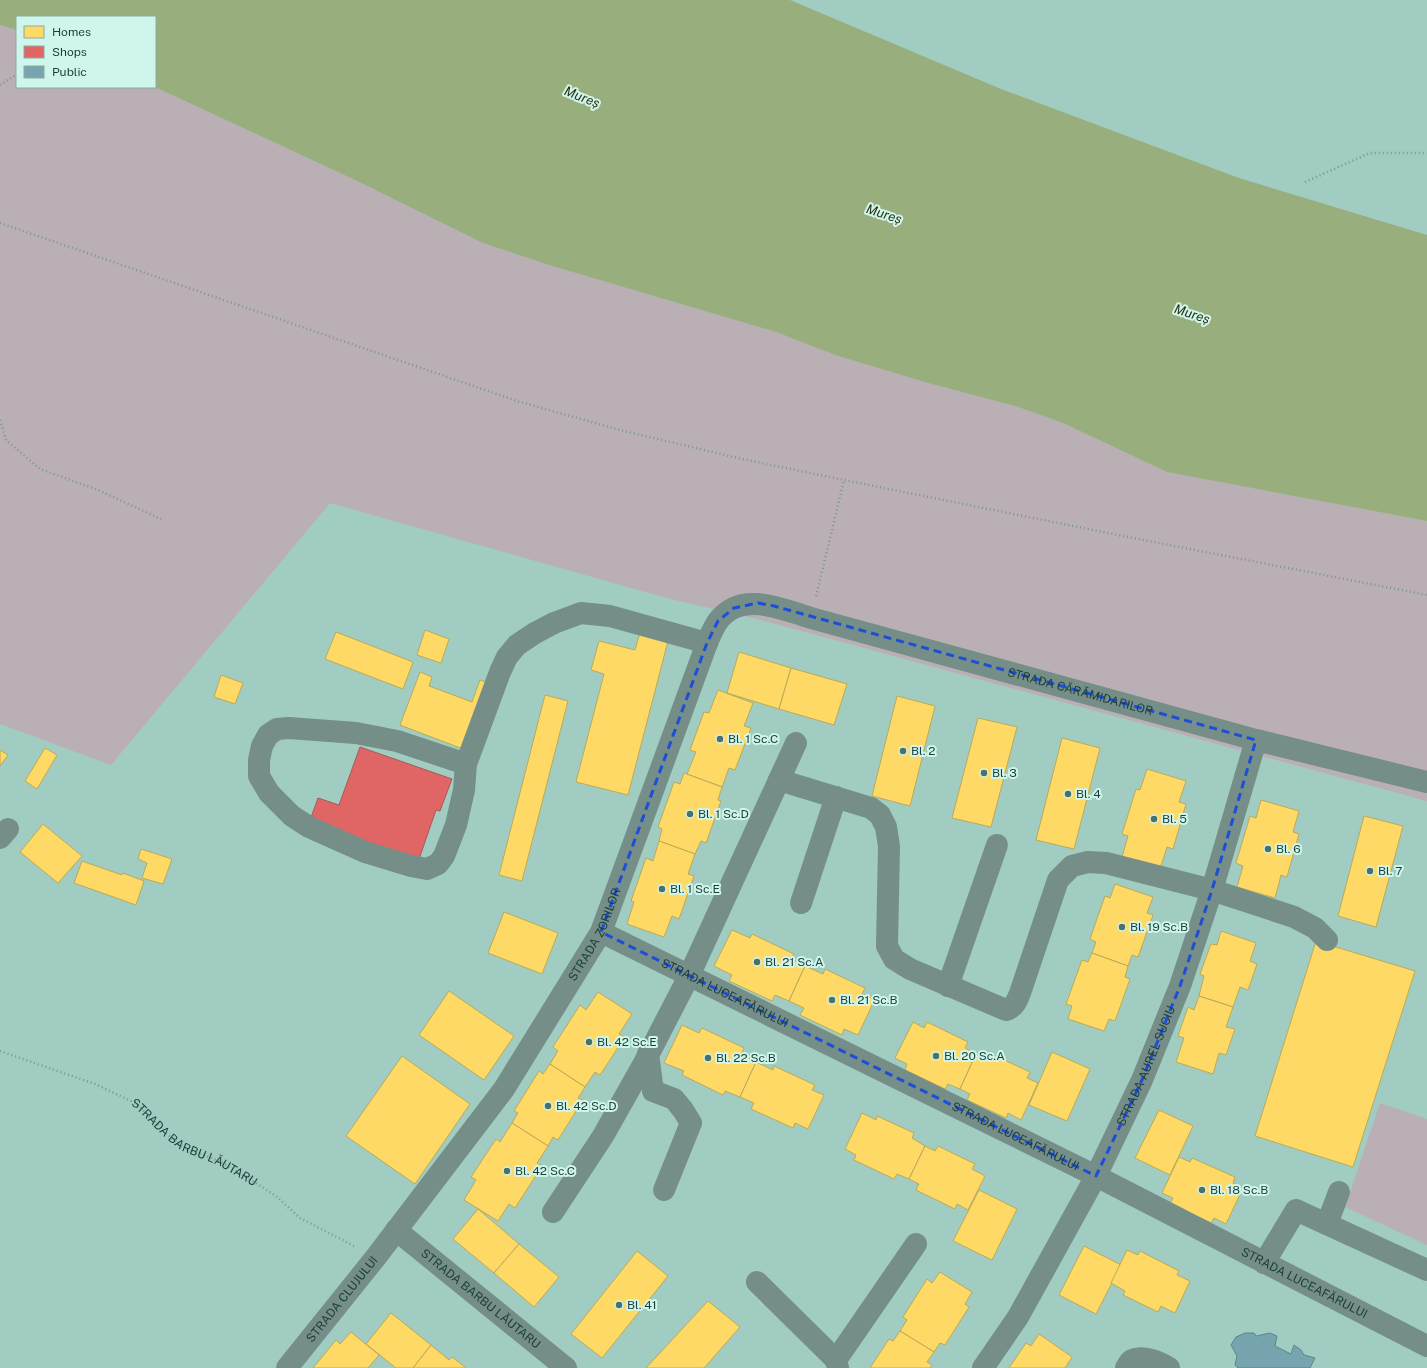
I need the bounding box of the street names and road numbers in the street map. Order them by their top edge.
street label: STRADA CĂRĂMIDARILOR [1006,665,1154,718]
street label: STRADA ZORILOR [565,886,624,984]
street label: STRADA LUCEAFĂRULUI [659,956,791,1030]
street label: STRADA AUREL SUCIU [1114,1004,1178,1128]
street label: STRADA BARBU LĂUTARU [130,1096,260,1189]
street label: STRADA LUCEAFĂRULUI [949,1099,1081,1174]
street label: STRADA LUCEAFĂRULUI [1239,1245,1370,1321]
street label: STRADA BARBU LĂUTARU [418,1246,543,1351]
street label: STRADA CLUJULUI [303,1254,381,1345]

